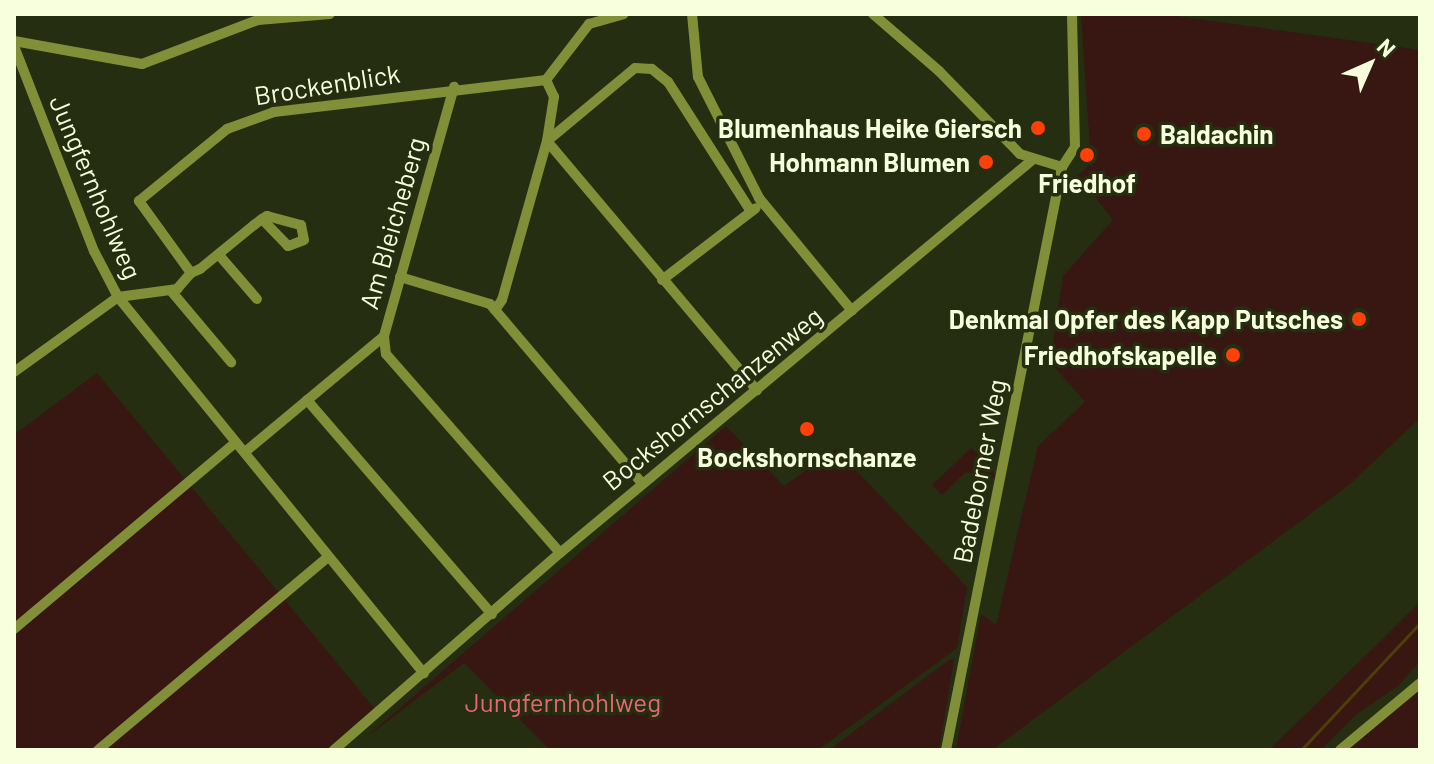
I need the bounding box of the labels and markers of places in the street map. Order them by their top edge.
place label: Blumenhaus Heike Giersch [718,112,1022,144]
place label: Baldachin [1160,118,1274,150]
marker: Blumenhaus Heike Giersch [1029,119,1047,137]
marker: Baldachin [1135,125,1153,143]
place label: Hohmann Blumen [769,146,970,178]
marker: Friedhof [1078,146,1096,164]
marker: Hohmann Blumen [977,153,995,171]
place label: Friedhof [1038,167,1136,199]
place label: Denkmal Opfer des Kapp Putsches [949,303,1343,335]
marker: Denkmal Opfer des Kapp Putsches [1350,310,1368,328]
place label: Friedhofskapelle [1024,339,1217,371]
marker: Friedhofskapelle [1224,346,1242,364]
marker: Bockshornschanze [798,420,816,438]
place label: Bockshornschanze [697,441,917,473]

